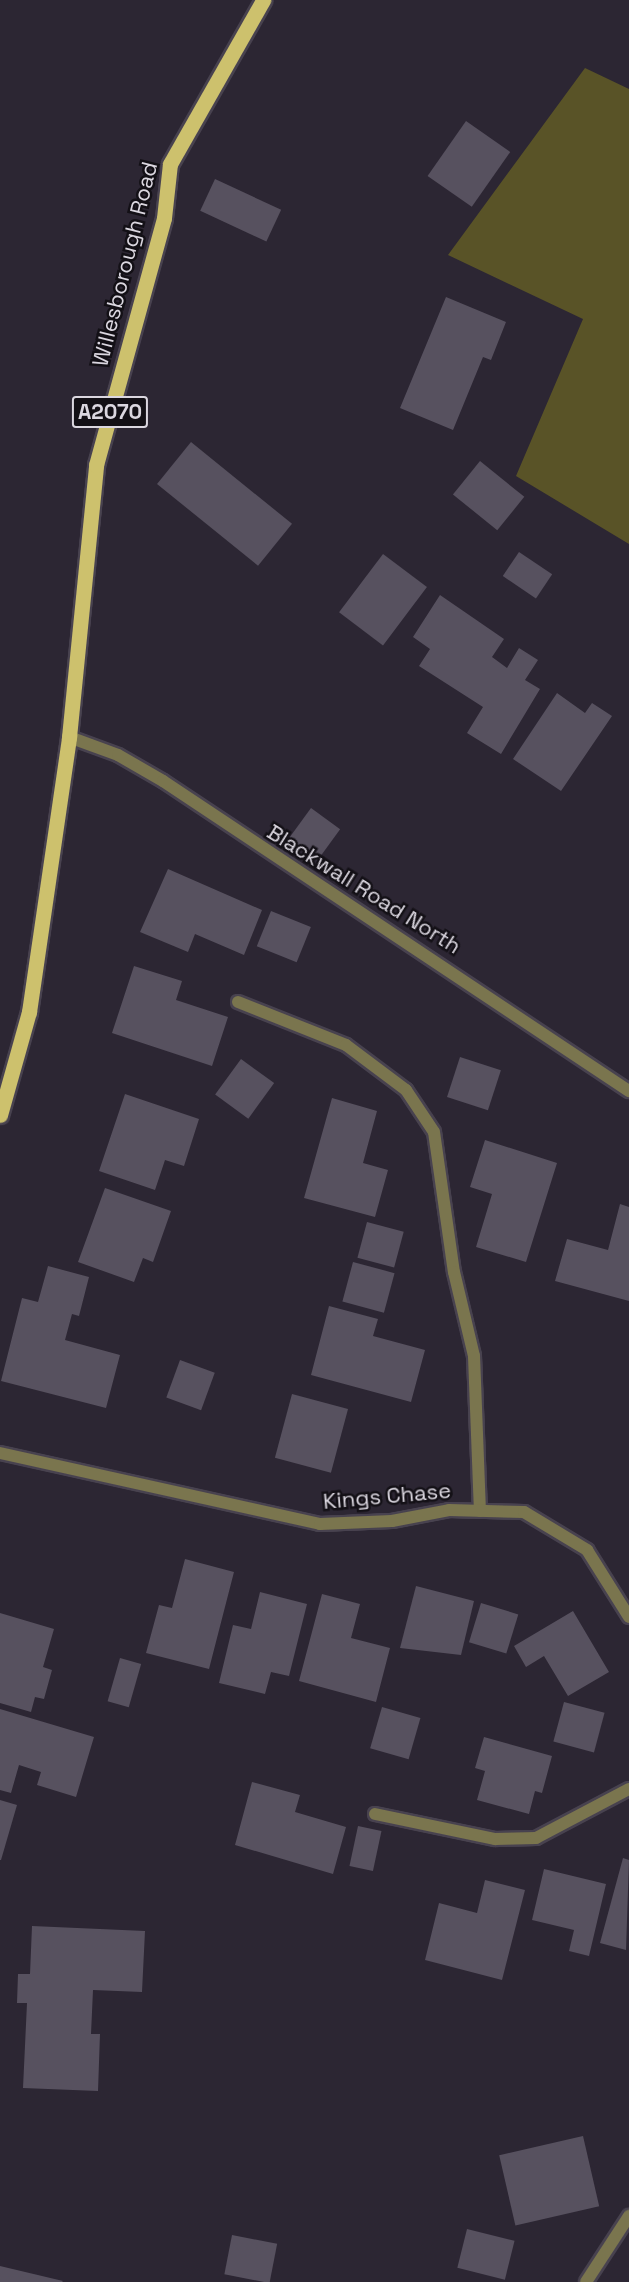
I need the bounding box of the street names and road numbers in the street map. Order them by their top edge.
street label: Willesborough Road [87,159,163,369]
road number: A2070 [71,394,149,430]
street label: Blackwall Road North [262,819,466,959]
street label: Kings Chase [322,1477,452,1515]

